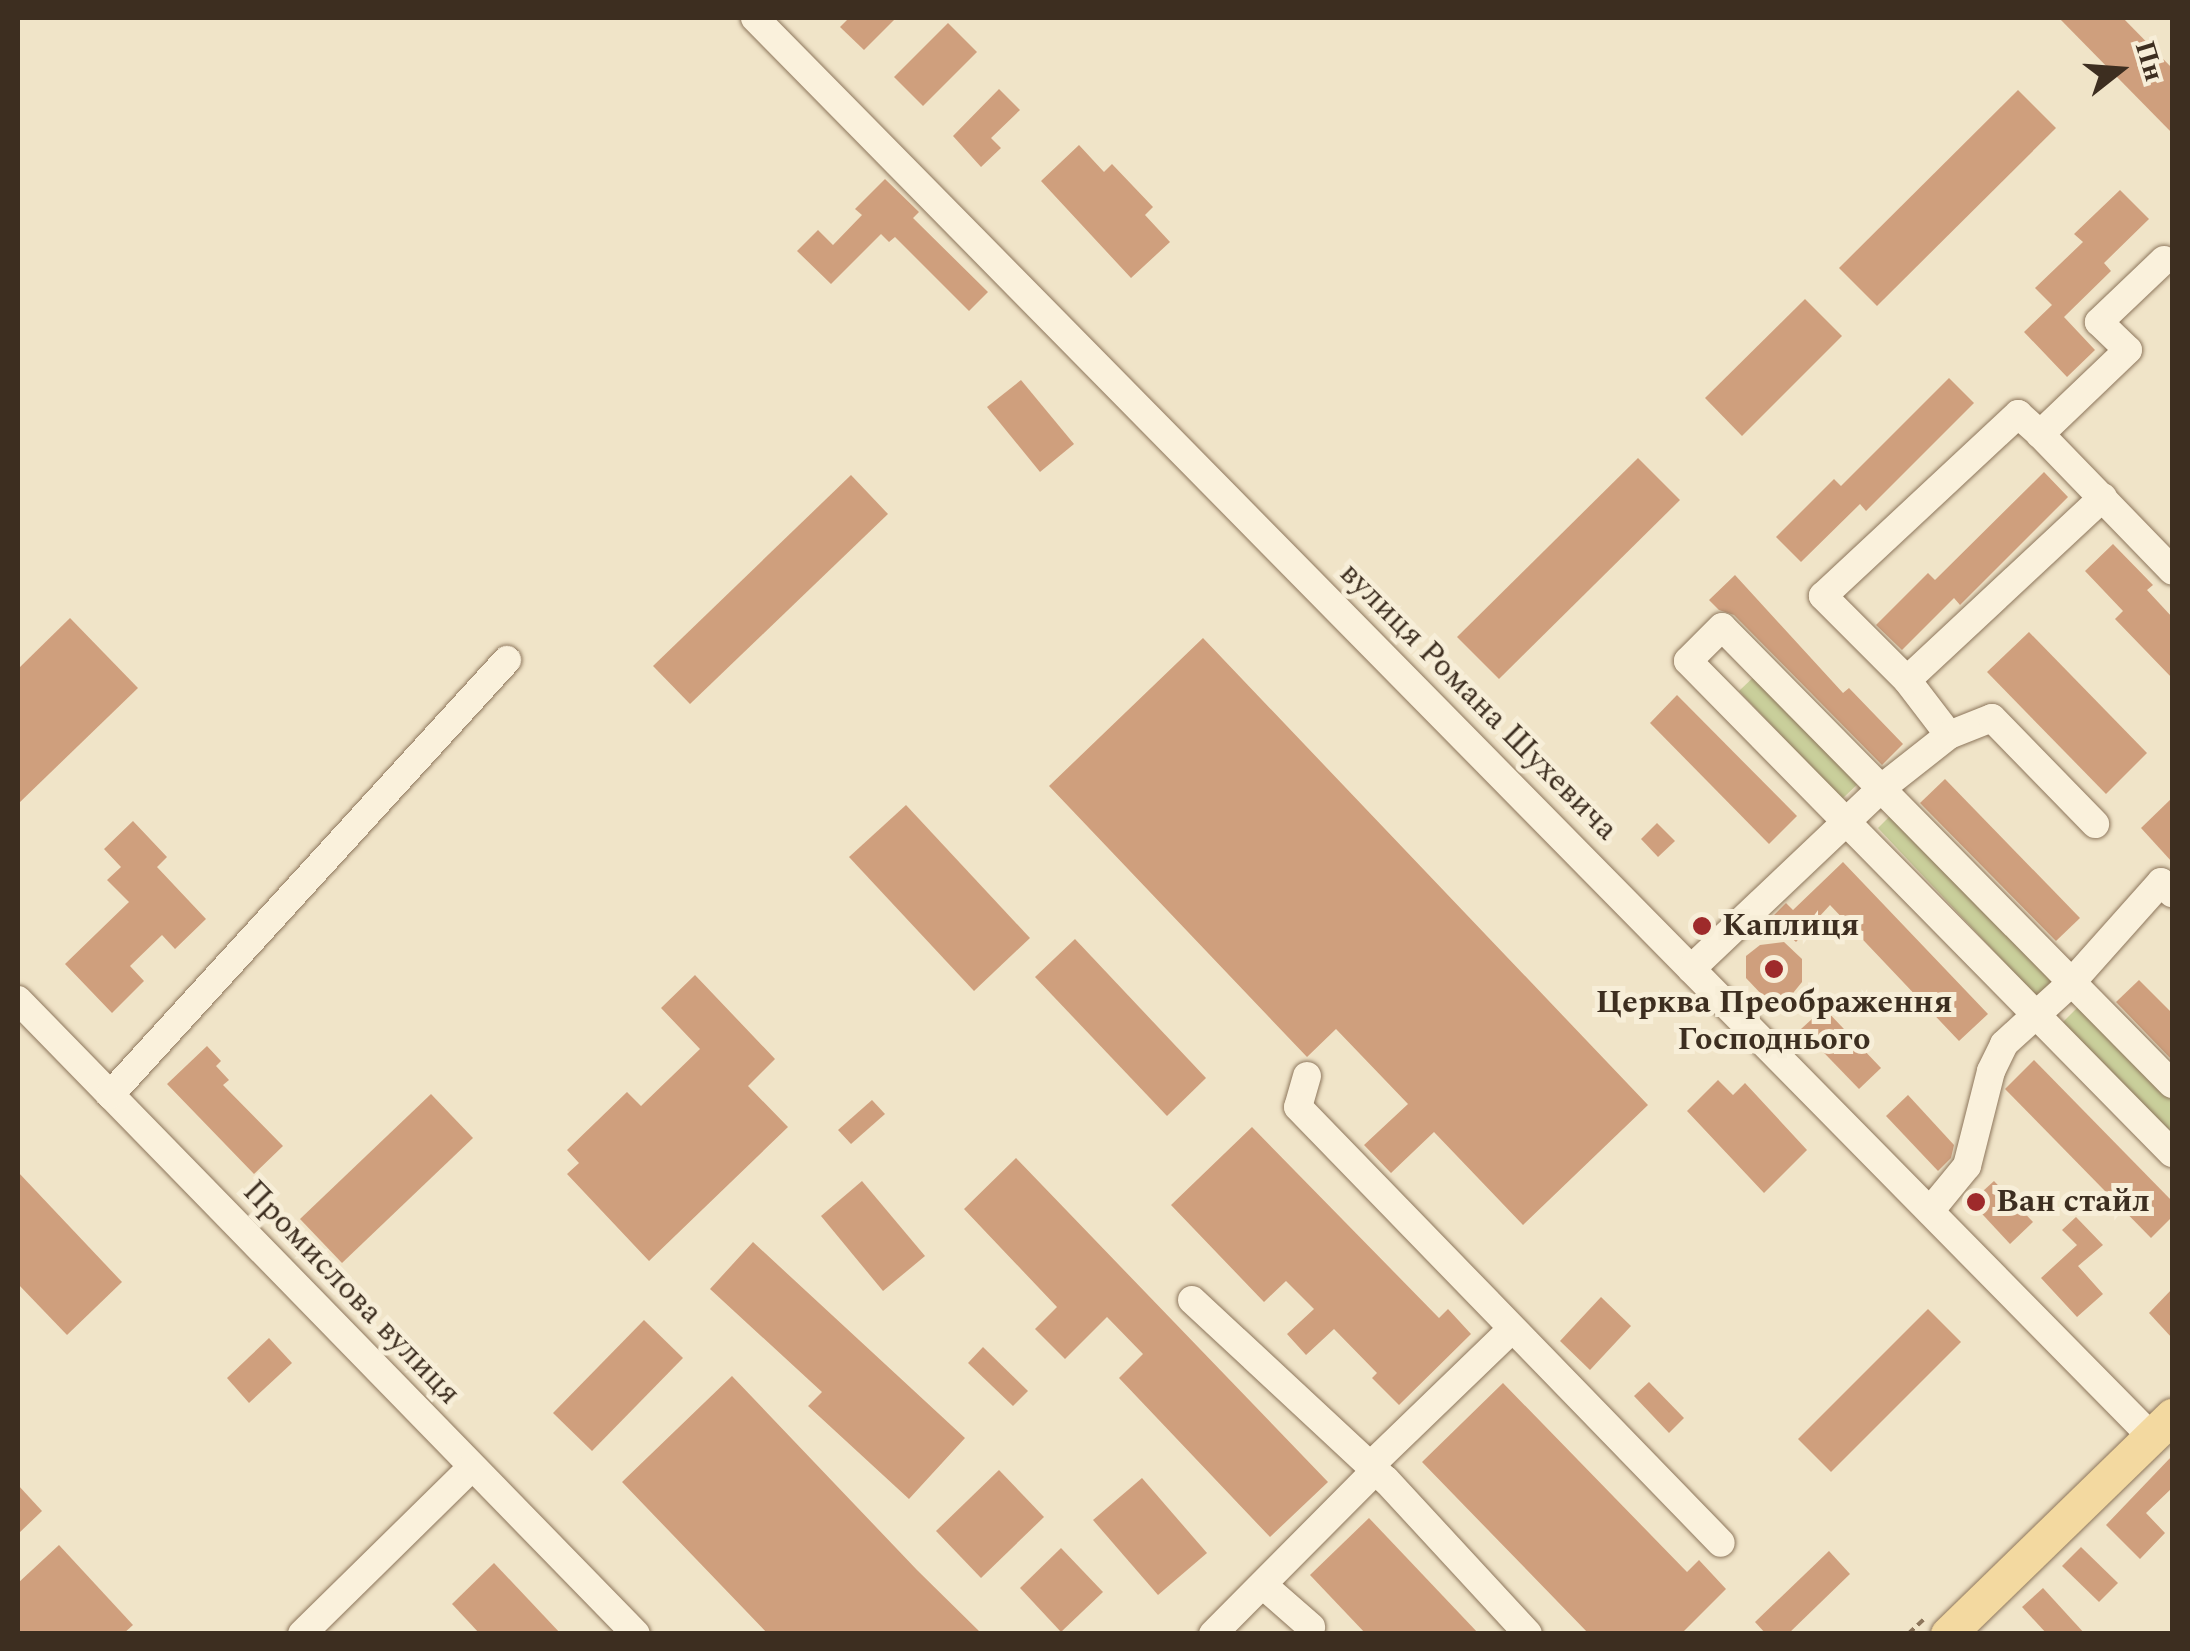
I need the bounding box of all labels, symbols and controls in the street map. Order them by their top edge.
north arrow [2070,20,2170,120]
text: Пн [2123,36,2176,87]
street label: вулиця Романа Шухевича [1331,555,1625,849]
place label: Каплиця [1722,907,1859,945]
marker: Каплиця [1691,915,1713,937]
marker: Церква Преображення Господнього [1763,958,1785,980]
place label: Церква Преображення Господнього [1596,985,1952,1060]
street label: Промислова вулиця [234,1173,468,1413]
place label: Ван стайл [1996,1183,2150,1221]
marker: Ван стайл [1965,1191,1987,1213]

